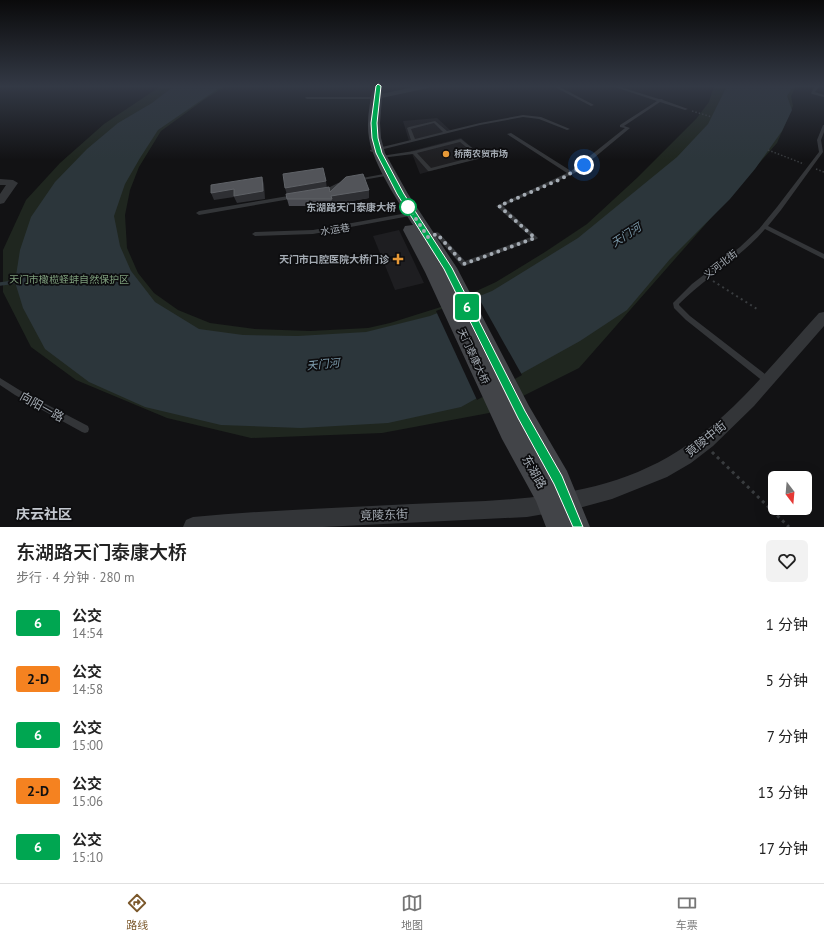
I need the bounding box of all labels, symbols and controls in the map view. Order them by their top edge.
place label: 桥南农贸市场 [454,148,508,159]
marker: 桥南农贸市场 [441,149,451,159]
your location [574,155,594,175]
marker: 东湖路天门泰康大桥 [399,198,417,216]
place label: 东湖路天门泰康大桥 [306,201,396,214]
water label: 天门河 [608,219,645,250]
street label: 水运巷 [319,221,351,238]
street label: 义河北街 [701,247,740,282]
place label: 天门市口腔医院大桥门诊 [279,253,390,266]
marker: 天门市口腔医院大桥门诊 [392,253,404,265]
park label: 天门市橄榄蛏蚌自然保护区 [9,273,129,286]
line badge: 6 [454,294,480,320]
text: 6 [463,298,471,316]
street label: 天门泰康大桥 [455,326,492,386]
water label: 天门河 [306,355,342,373]
street label: 向阳一路 [18,388,67,425]
street label: 竟陵中街 [682,418,729,460]
street label: 东湖路 [519,452,550,491]
north arrow [768,471,812,515]
map controls [768,471,812,515]
district label: 庆云社区 [16,505,72,523]
street label: 竟陵东街 [360,506,408,523]
text: 东湖路天门泰康大桥 [16,540,187,564]
button: heart [766,540,808,582]
text: 步行 · 4 分钟 · 280 m [16,569,135,586]
text: 公交 [72,606,102,625]
text: 6 [34,614,42,632]
text: 1 分钟 [766,615,808,634]
text: 14:54 [72,625,103,642]
text: 公交 [72,662,102,681]
text: 2-D [27,670,49,688]
text: 5 分钟 [766,671,808,690]
text: 14:58 [72,681,103,698]
text: 公交 [72,718,102,737]
text: 6 [34,726,42,744]
text: 7 分钟 [767,727,808,746]
text: 15:00 [72,737,103,754]
text: 公交 [72,774,102,793]
text: 2-D [27,782,49,800]
text: 13 分钟 [758,783,808,802]
text: 15:06 [72,793,103,810]
text: 公交 [72,830,102,849]
text: 6 [34,838,42,856]
text: 17 分钟 [758,839,808,858]
text: 15:10 [72,849,103,866]
tab: 路线 [126,892,148,932]
tab: 地图 [401,892,423,932]
tab: 车票 [676,892,698,932]

